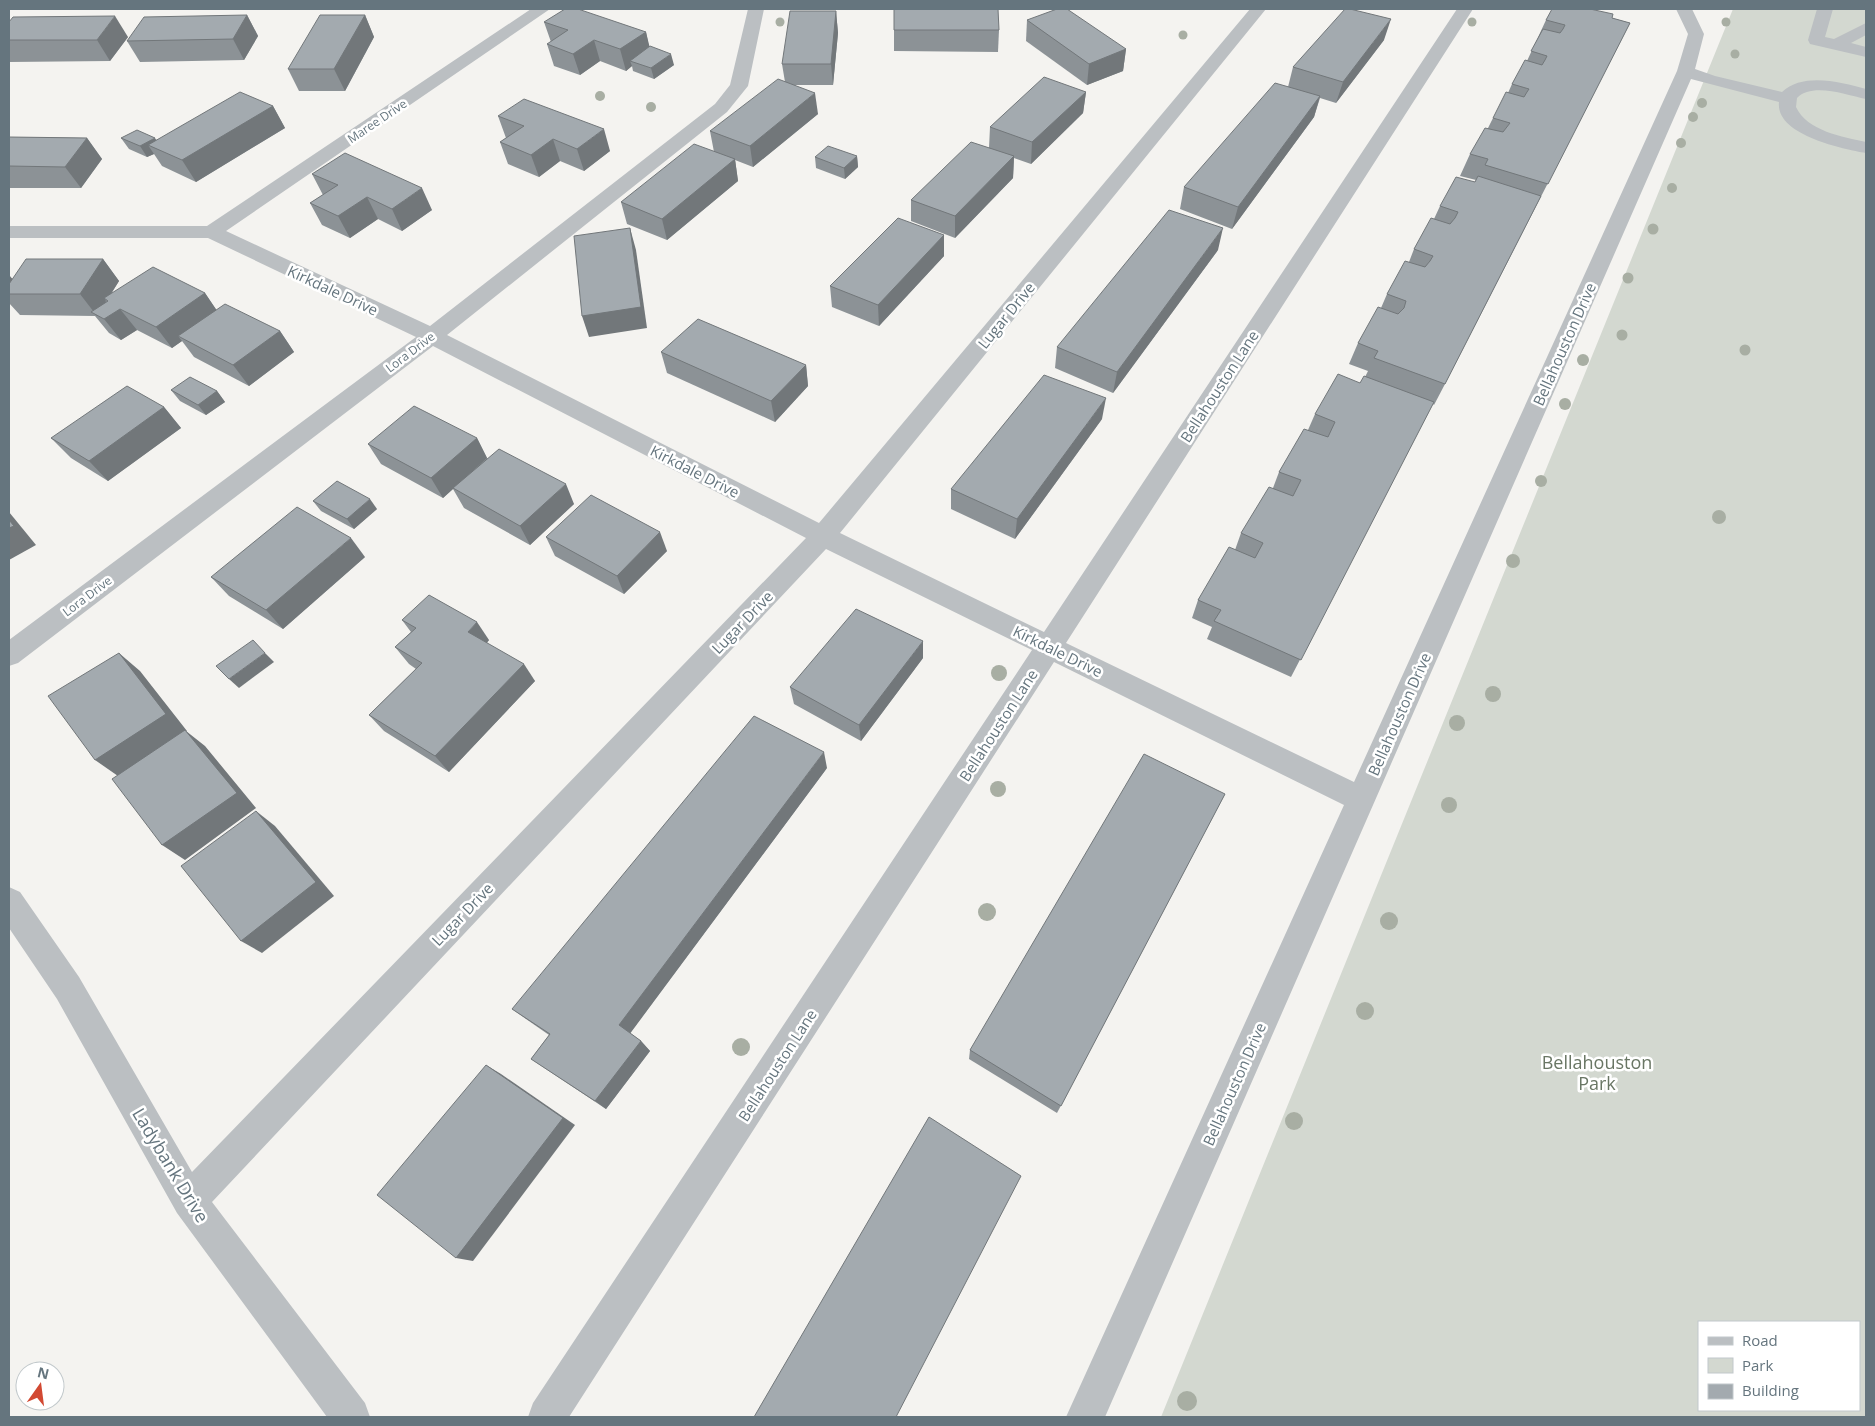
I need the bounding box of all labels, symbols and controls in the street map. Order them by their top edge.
street label: Maree Drive [344,95,410,147]
street label: Kirkdale Drive [285,260,381,320]
street label: Lugar Drive [973,278,1039,352]
street label: Bellahouston Drive [1528,279,1600,409]
street label: Bellahouston Lane [1175,326,1263,446]
street label: Lora Drive [382,328,438,376]
street label: Kirkdale Drive [647,440,743,502]
street label: Lora Drive [59,572,115,620]
street label: Lugar Drive [707,586,777,658]
street label: Kirkdale Drive [1010,621,1106,681]
street label: Bellahouston Drive [1363,649,1435,779]
street label: Bellahouston Lane [954,665,1042,785]
street label: Lugar Drive [427,878,497,950]
street label: Bellahouston Lane [733,1005,821,1125]
street label: Bellahouston Drive [1198,1019,1270,1149]
park label: Bellahouston Park [1542,1050,1652,1095]
street label: Ladybank Drive [127,1103,215,1227]
legend [1698,1321,1860,1411]
text: Road [1742,1330,1778,1350]
text: Park [1742,1355,1773,1375]
north arrow [15,1361,65,1411]
text: N [35,1362,51,1383]
text: Building [1742,1380,1799,1400]

